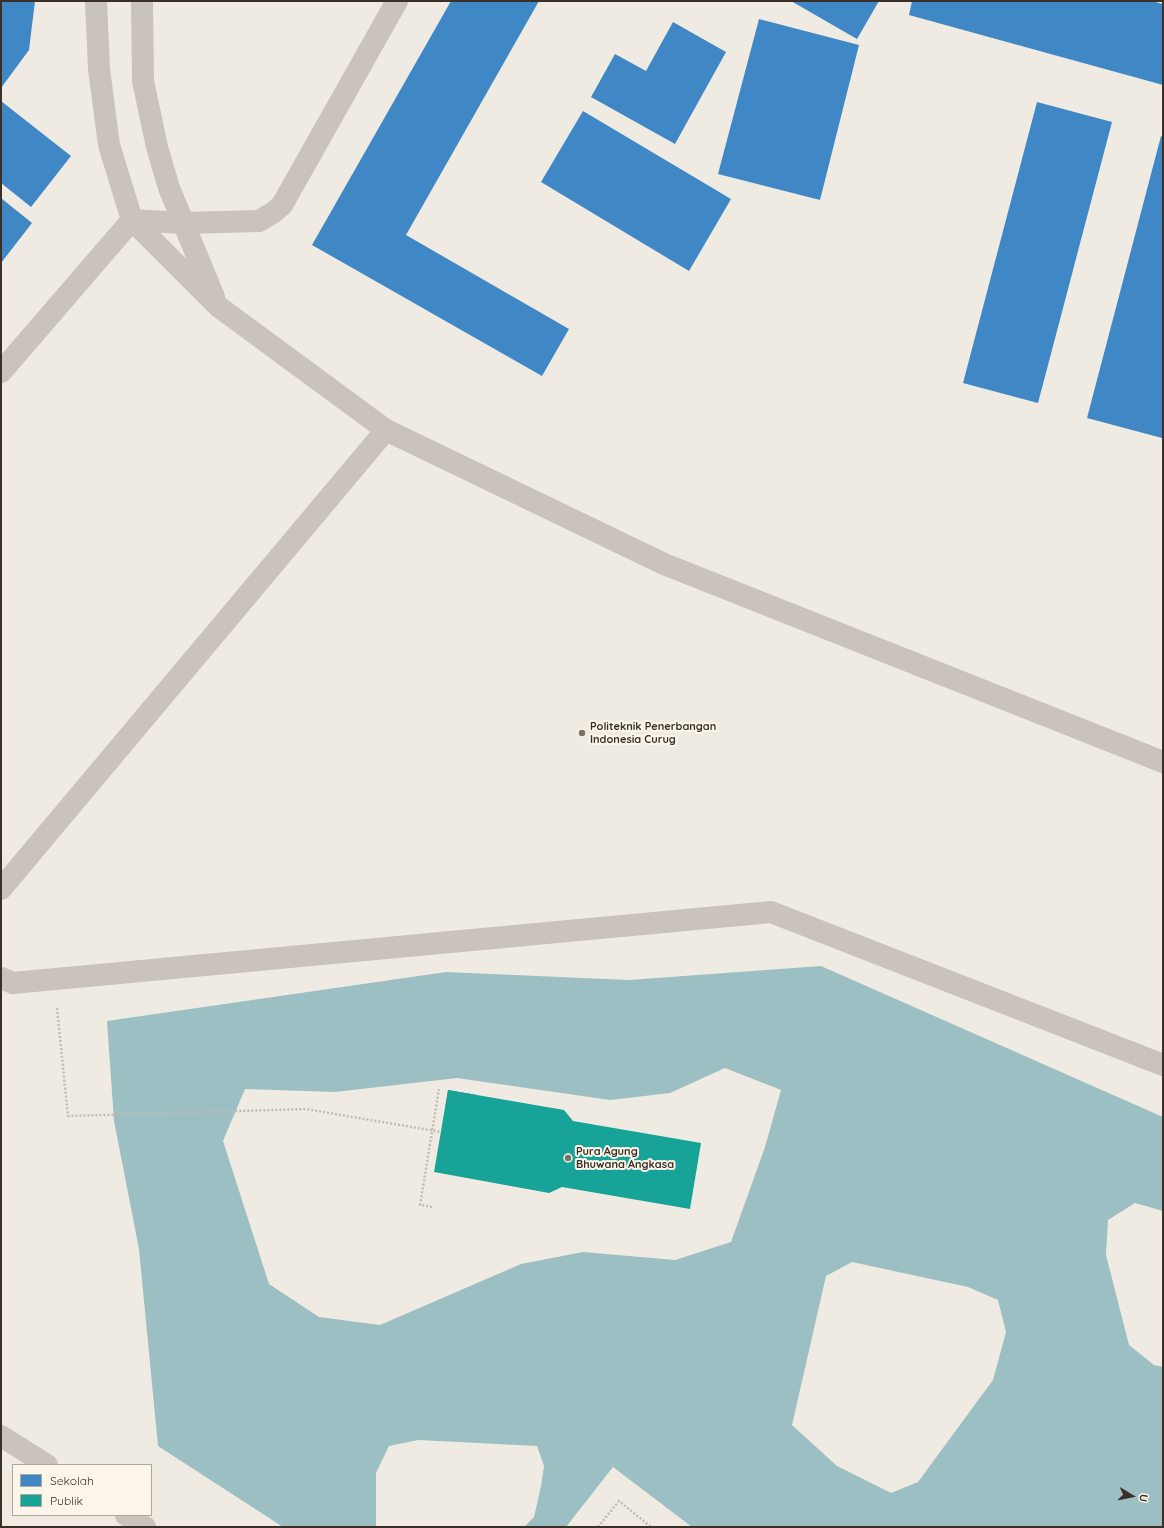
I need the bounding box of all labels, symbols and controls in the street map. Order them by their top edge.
place label: Politeknik Penerbangan Indonesia Curug [590,720,716,746]
marker: Politeknik Penerbangan Indonesia Curug [577,728,587,738]
place label: Pura Agung Bhuwana Angkasa [576,1145,674,1171]
marker: Pura Agung Bhuwana Angkasa [563,1153,573,1163]
legend [12,1464,152,1516]
text: Sekolah [50,1473,94,1488]
north arrow [1112,1476,1152,1516]
text: Publik [50,1493,83,1508]
text: U [1136,1493,1151,1503]

